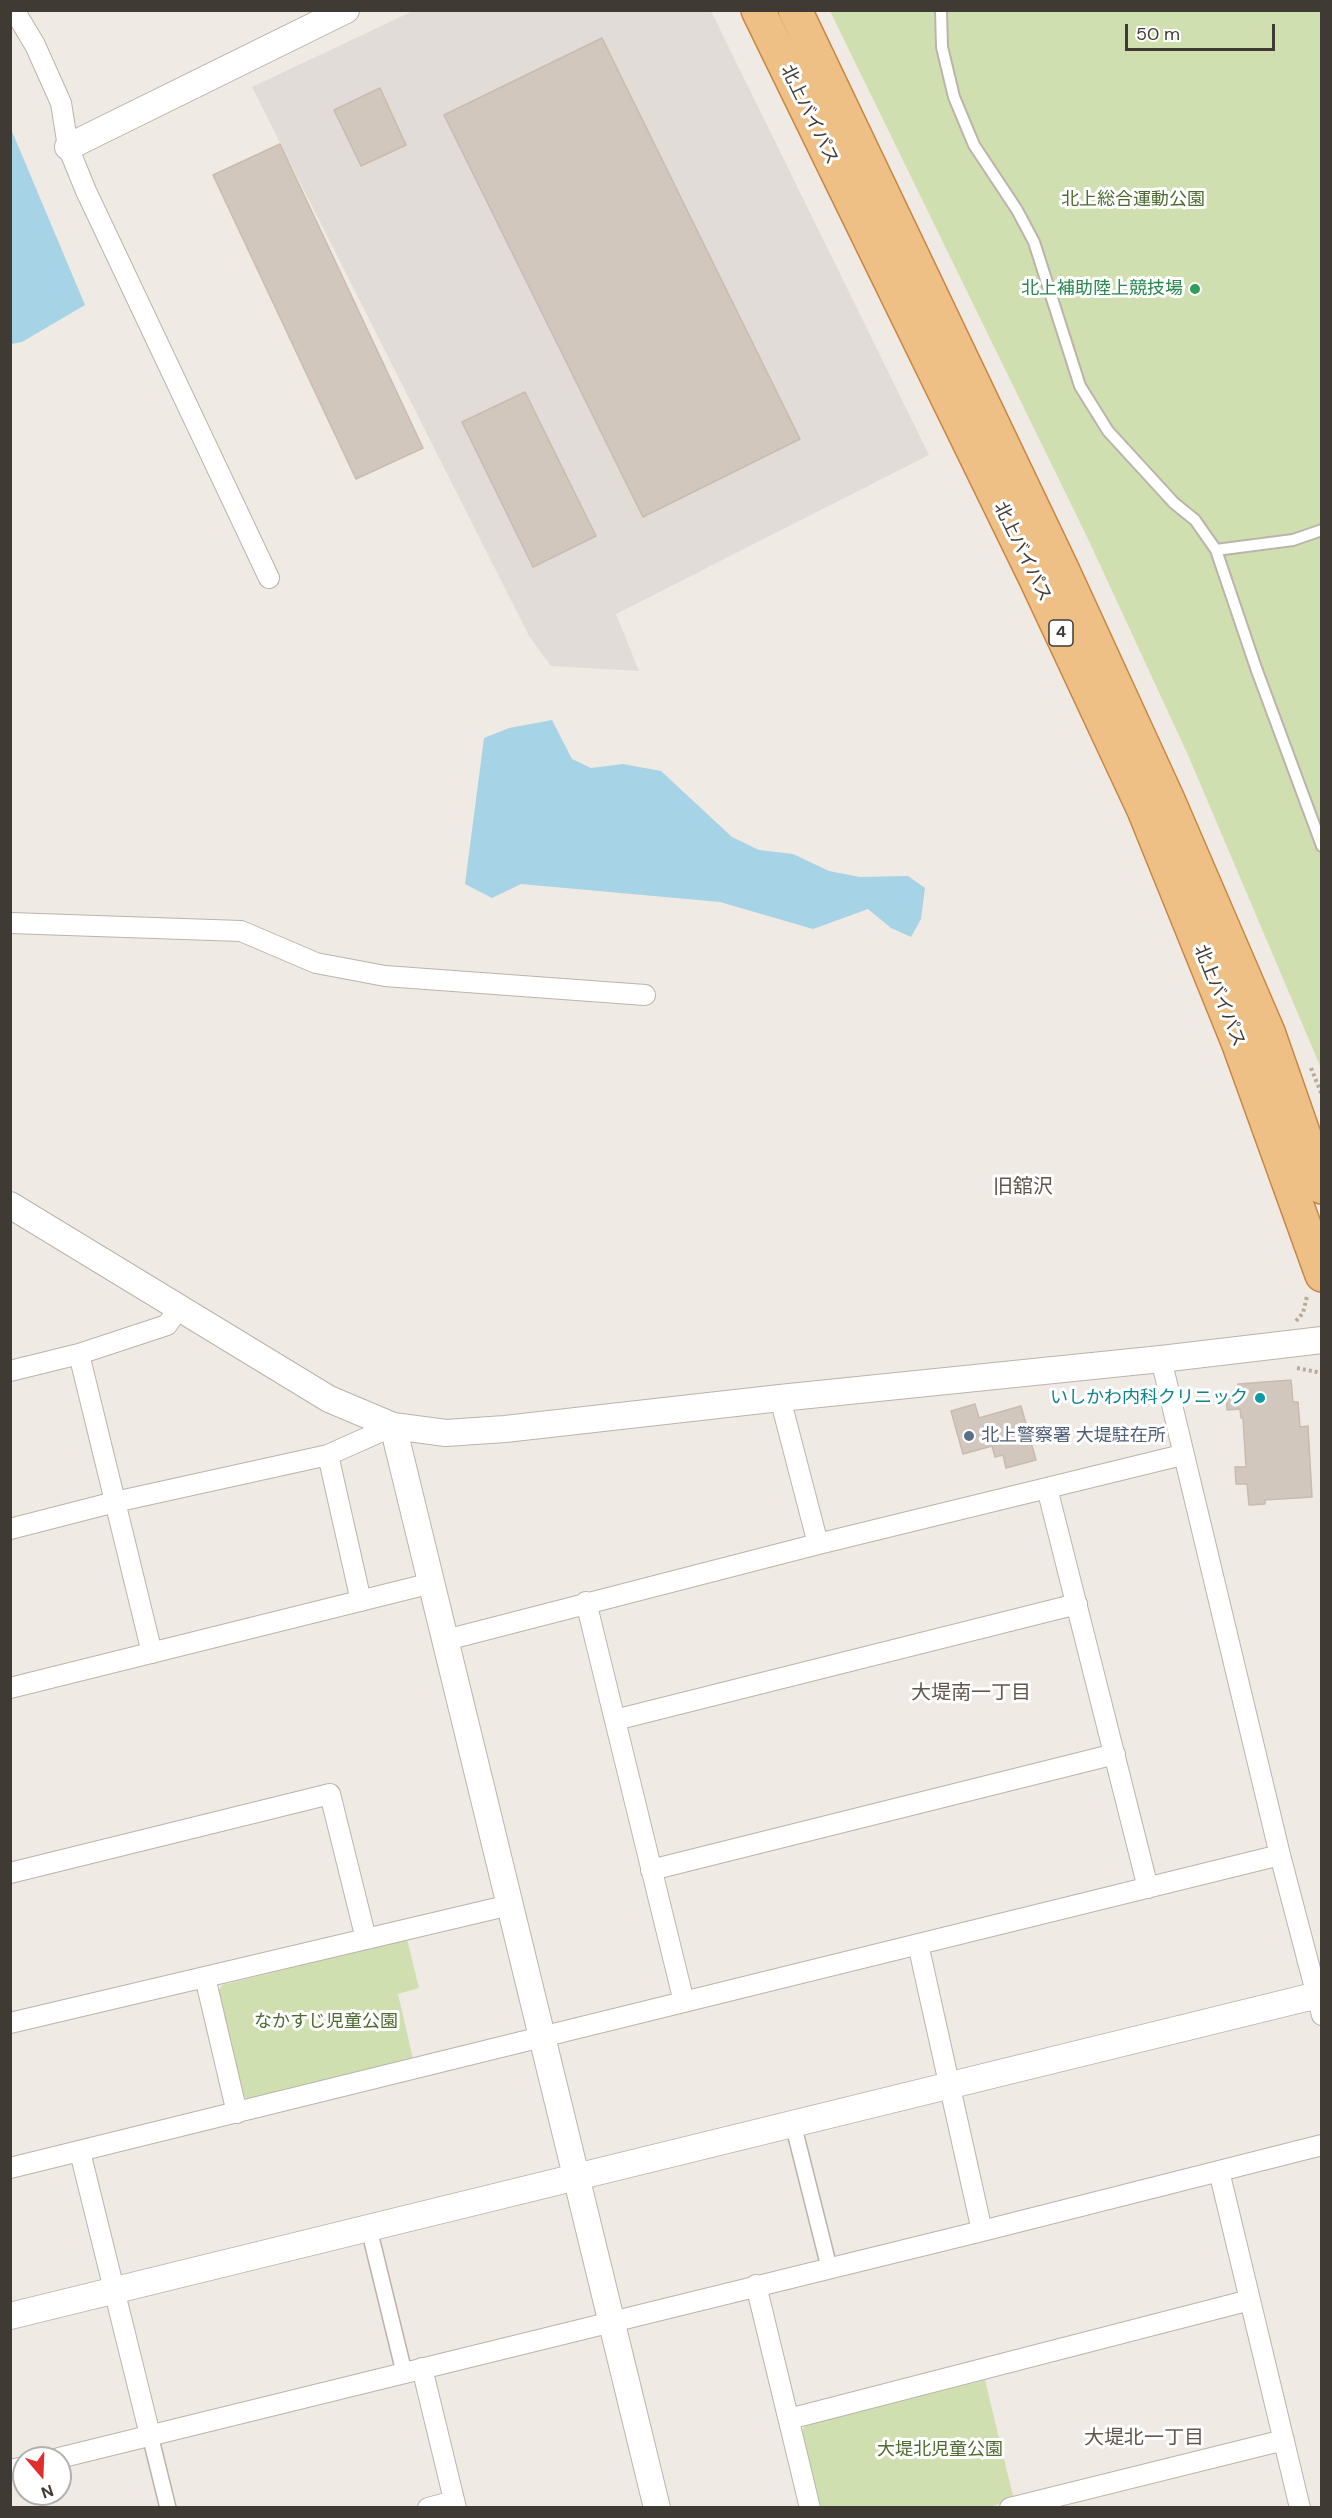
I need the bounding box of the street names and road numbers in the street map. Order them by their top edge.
street label: 北上バイパス [776,62,842,168]
street label: 北上バイパス [989,499,1055,605]
road number: 4 [1049,620,1073,646]
street label: 北上バイパス [1189,942,1249,1050]

